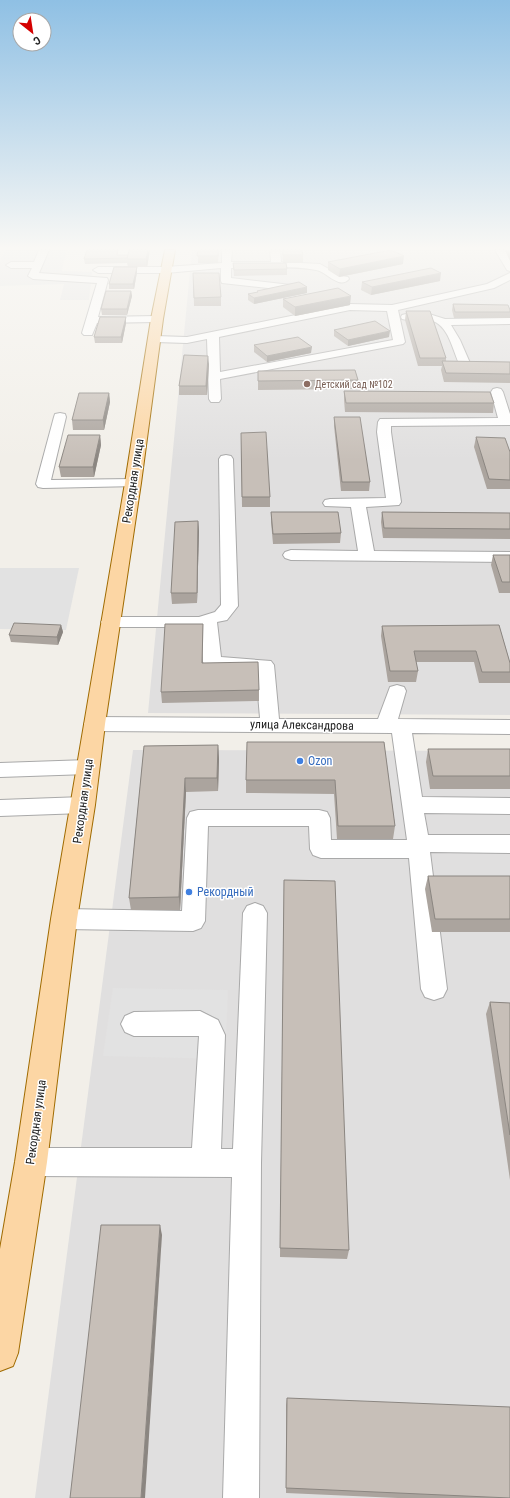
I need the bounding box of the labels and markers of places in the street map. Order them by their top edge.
marker: Детский сад №102 [302,379,312,389]
place label: Детский сад №102 [315,379,393,390]
place label: Ozon [308,754,332,768]
marker: Ozon [295,756,305,766]
place label: Рекордный [197,885,254,899]
marker: Рекордный [184,887,194,897]

